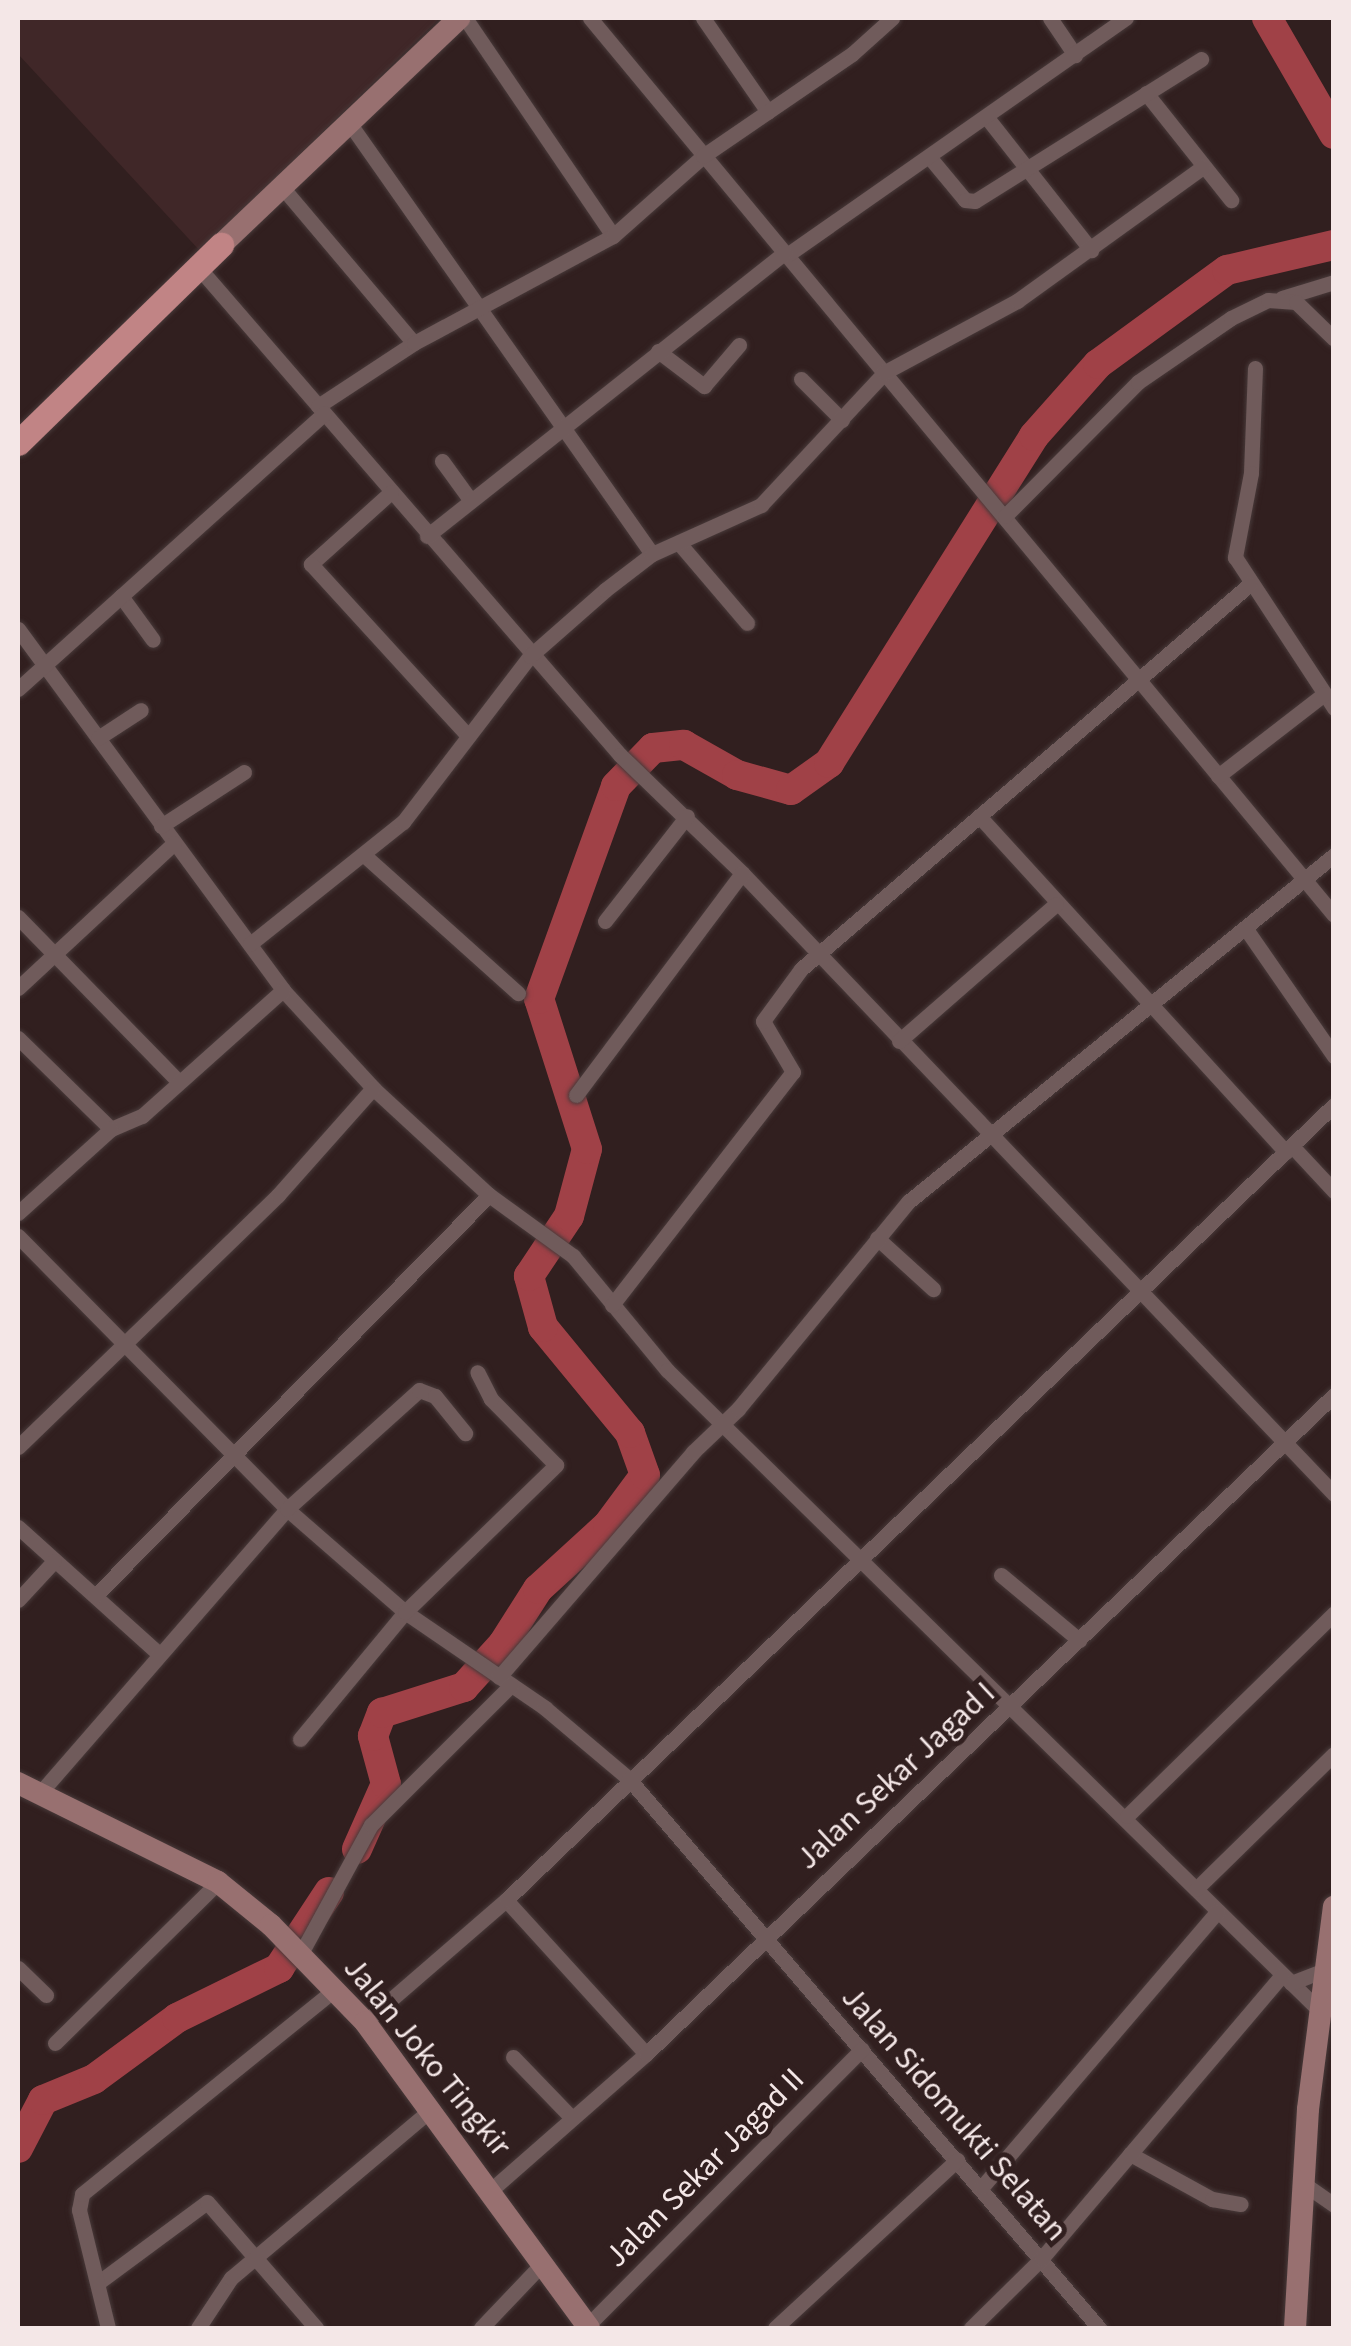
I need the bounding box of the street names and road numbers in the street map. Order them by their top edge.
street label: Jalan Sekar Jagad I [789,1674,1003,1878]
street label: Jalan Joko Tingkir [335,1950,519,2164]
street label: Jalan Sidomukti Selatan [833,1979,1075,2249]
street label: Jalan Sekar Jagad II [597,2060,813,2276]

